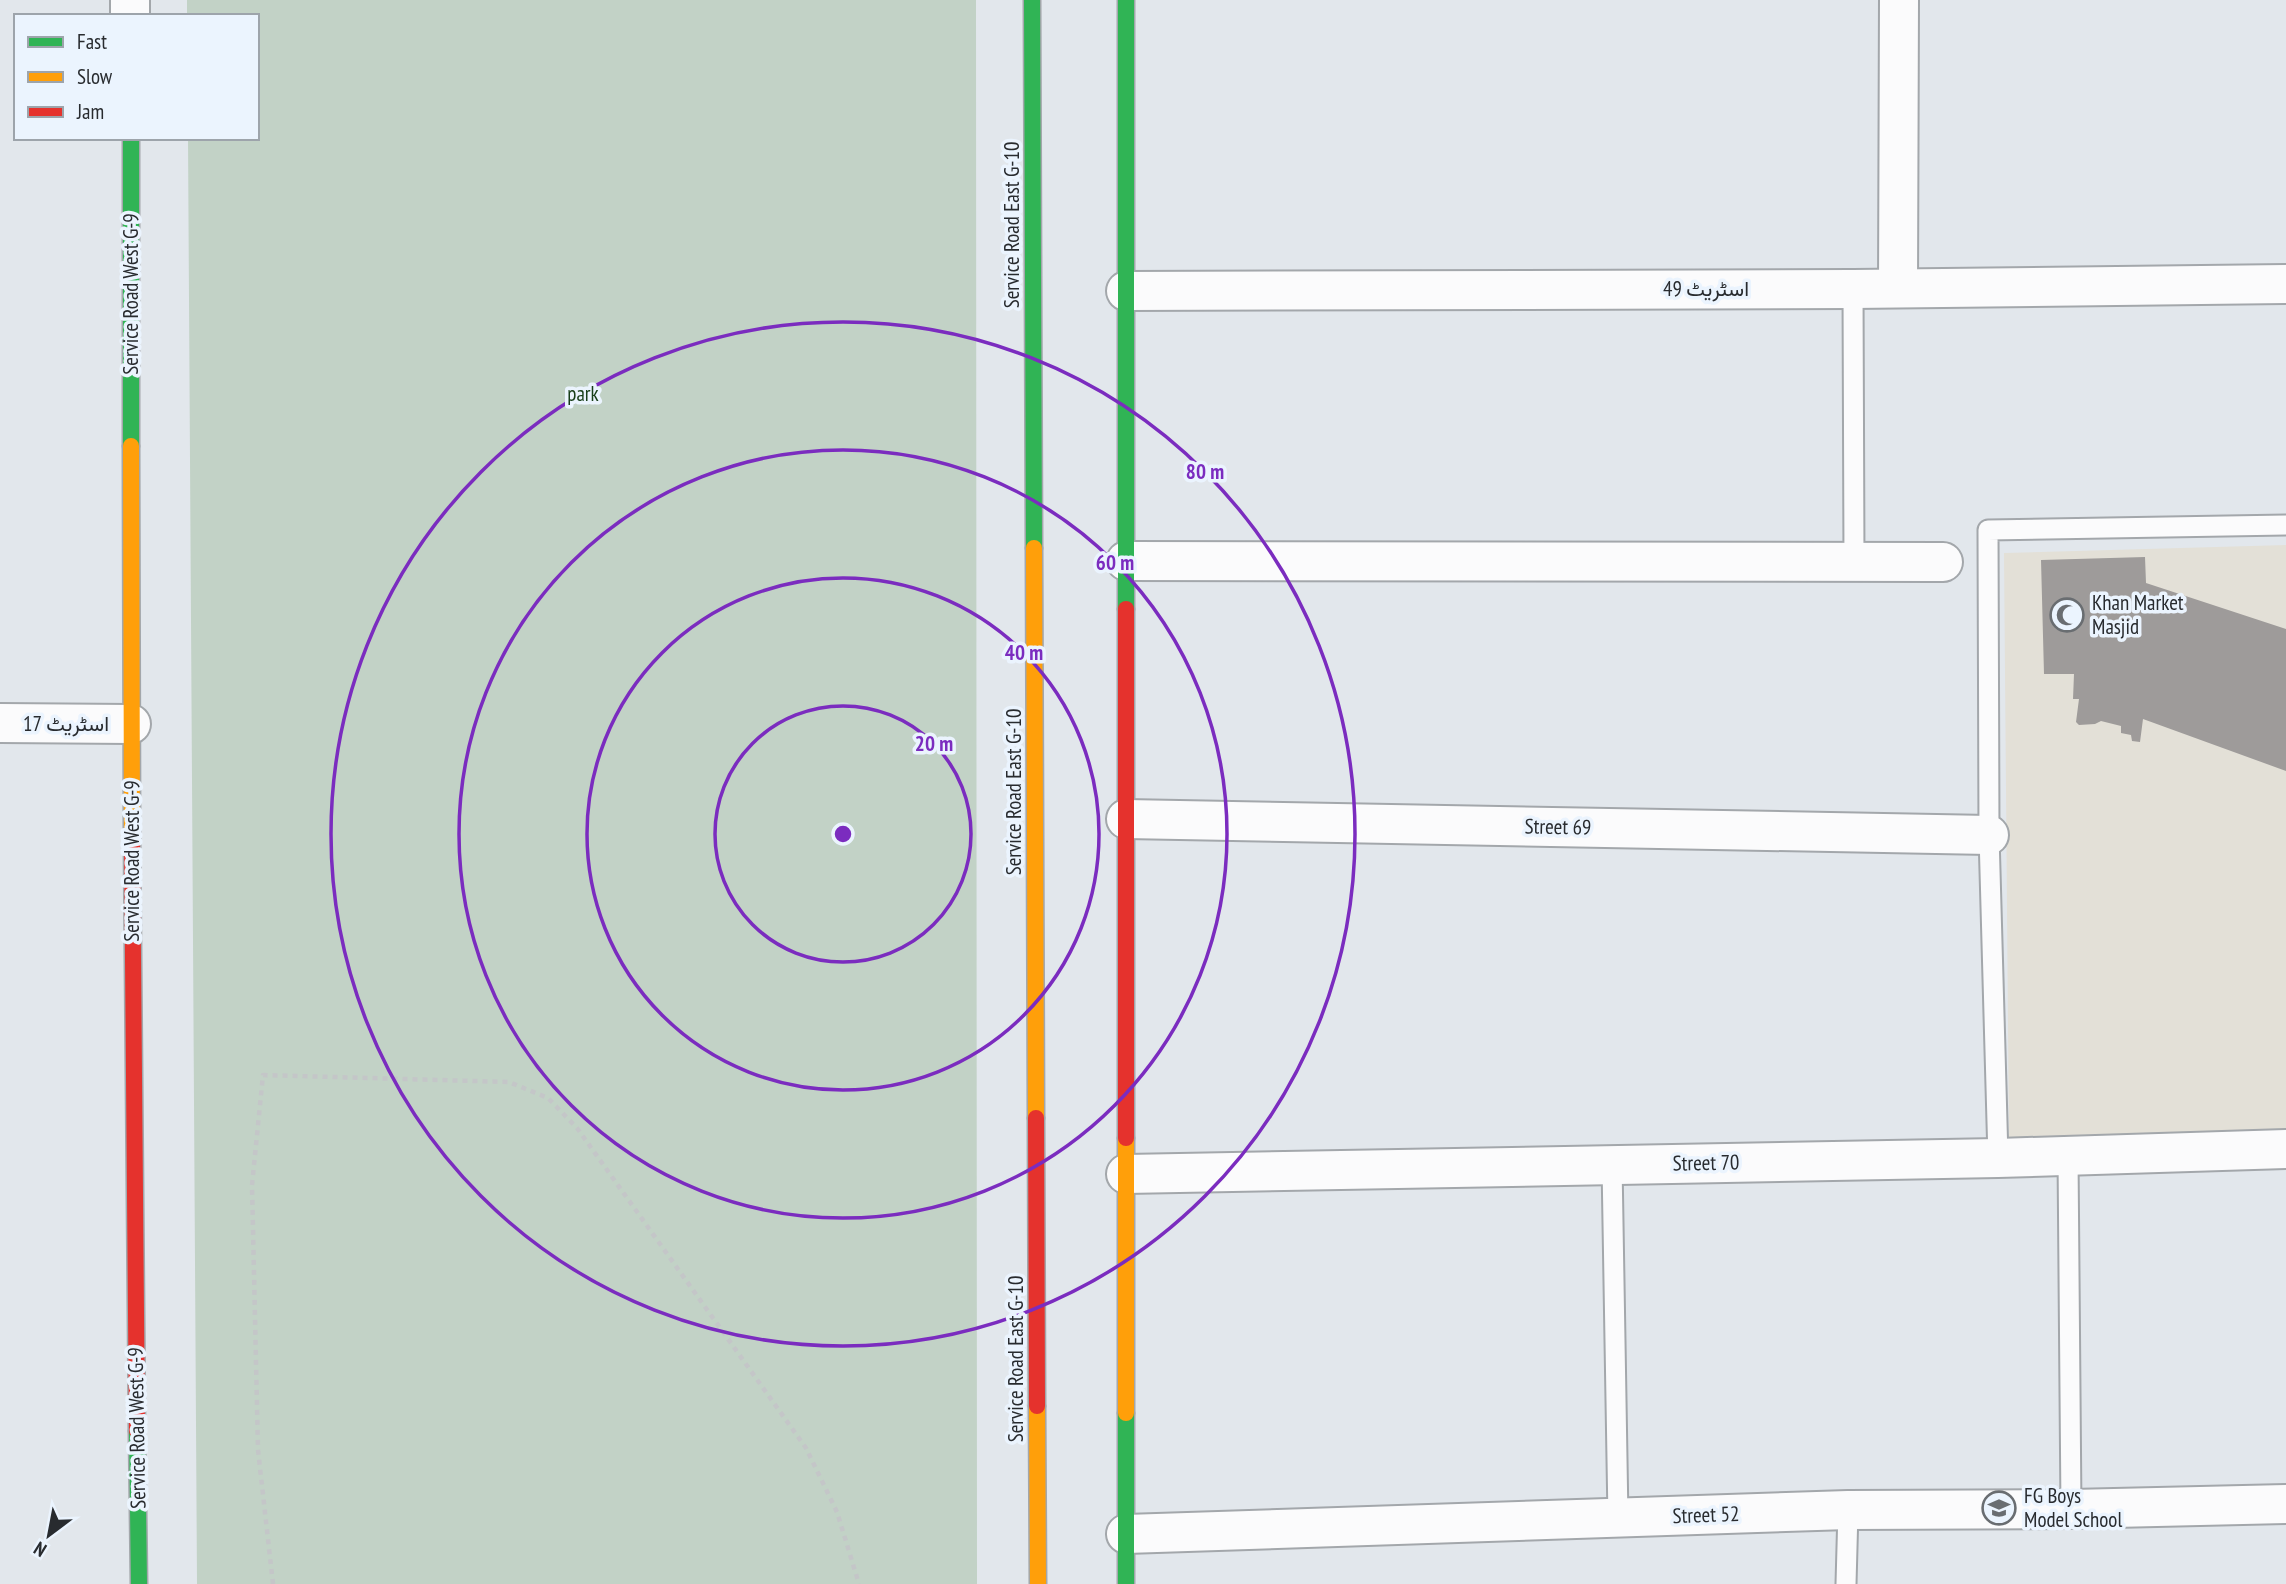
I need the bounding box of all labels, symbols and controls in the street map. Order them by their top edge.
legend [14,14,259,140]
text: Fast [77,28,107,55]
text: Slow [77,63,113,90]
text: Jam [76,98,104,125]
street label: Service Road East G-10 [998,142,1025,308]
street label: Service Road West G-9 [117,213,144,375]
street label: اسٹریٹ 49 [1663,275,1749,302]
park label: park [567,380,599,407]
text: 80 m [1186,458,1224,485]
text: 60 m [1096,549,1134,576]
place label: Khan Market Masjid [2092,589,2184,640]
mosque icon: Khan Market Masjid [2048,596,2086,634]
text: 40 m [1005,639,1043,666]
street label: Service Road East G-10 [1000,709,1027,875]
street label: اسٹریٹ 17 [23,710,109,737]
text: 20 m [915,730,953,757]
street label: Service Road West G-9 [118,780,145,942]
street label: Street 69 [1524,812,1592,841]
centre of rings [831,822,855,846]
street label: Street 70 [1672,1148,1740,1177]
street label: Service Road East G-10 [1002,1276,1029,1442]
street label: Service Road West G-9 [122,1347,151,1509]
place label: FG Boys Model School [2024,1482,2122,1533]
school or university icon: FG Boys Model School [1980,1489,2018,1527]
north arrow [14,1500,84,1570]
street label: Street 52 [1672,1500,1740,1529]
text: N [29,1537,51,1562]

